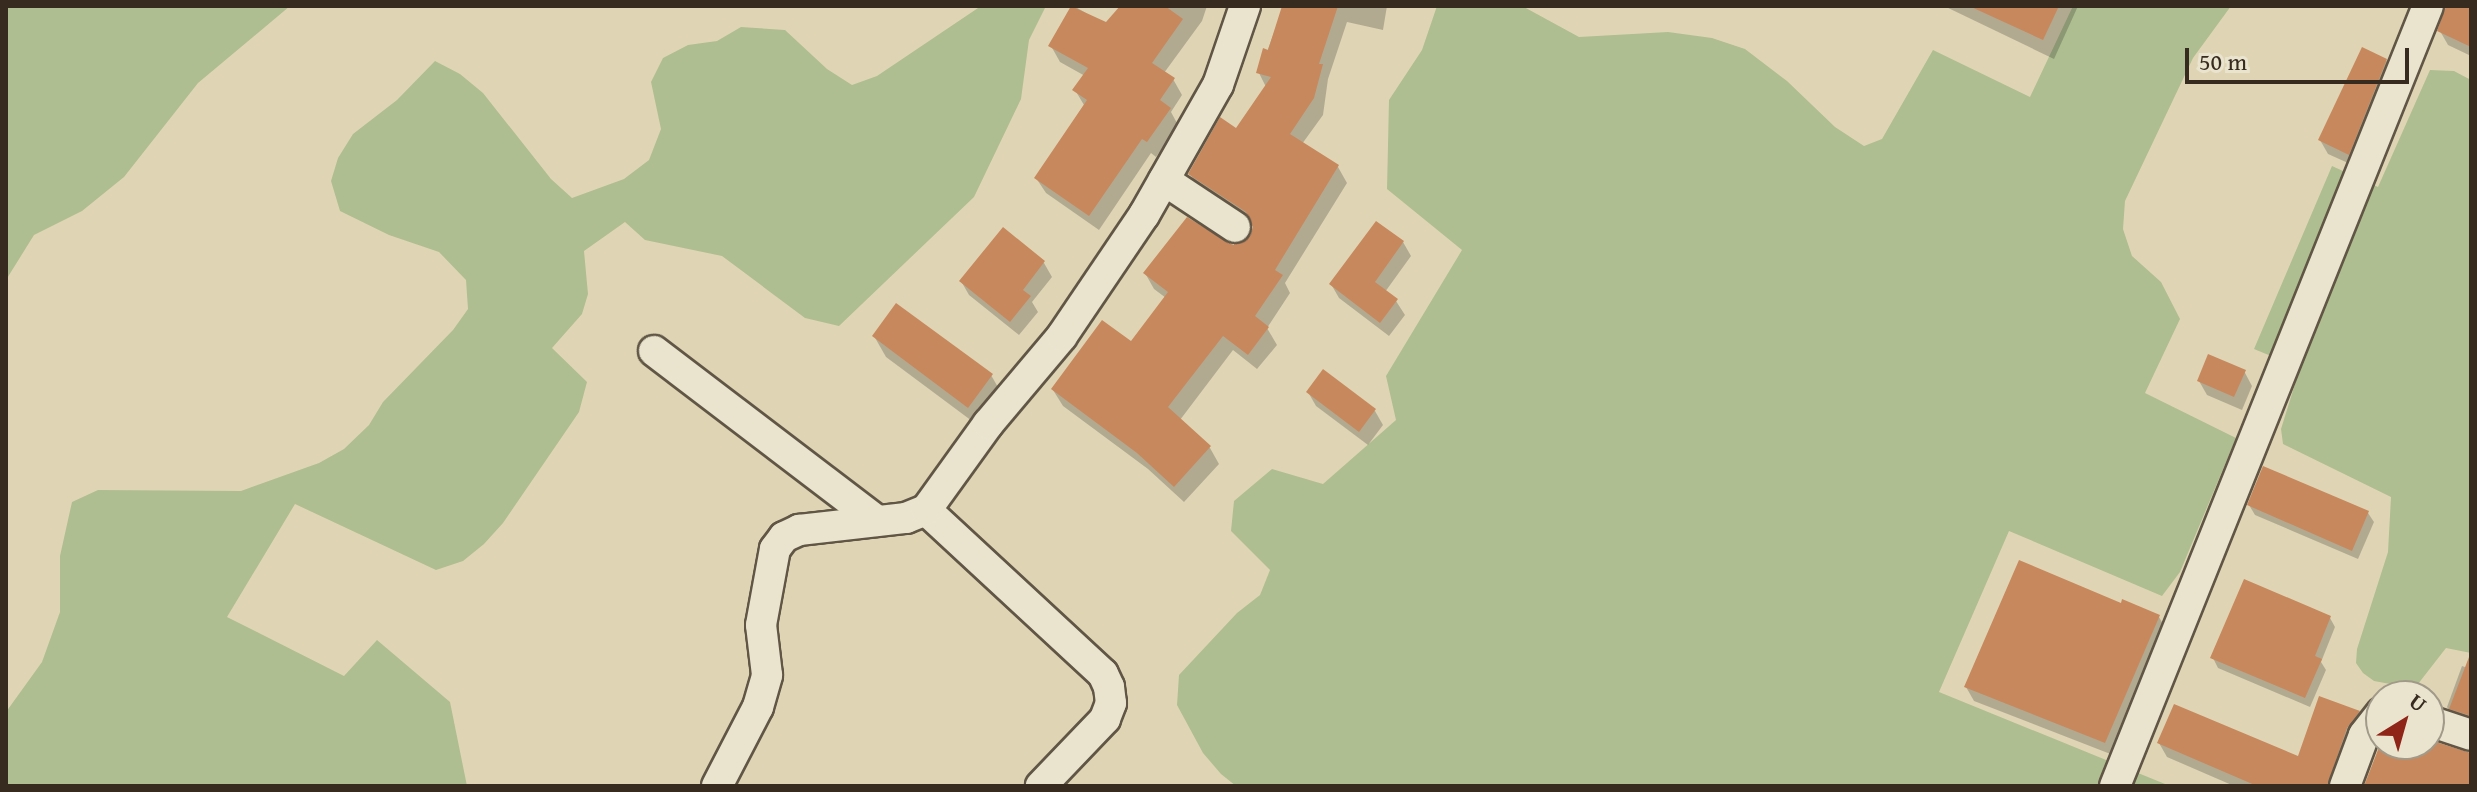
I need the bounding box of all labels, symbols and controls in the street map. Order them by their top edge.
scale bar [2189,32,2413,82]
text: 50 m [2199,44,2247,79]
north arrow [2365,680,2445,760]
text: U [2403,685,2434,720]

